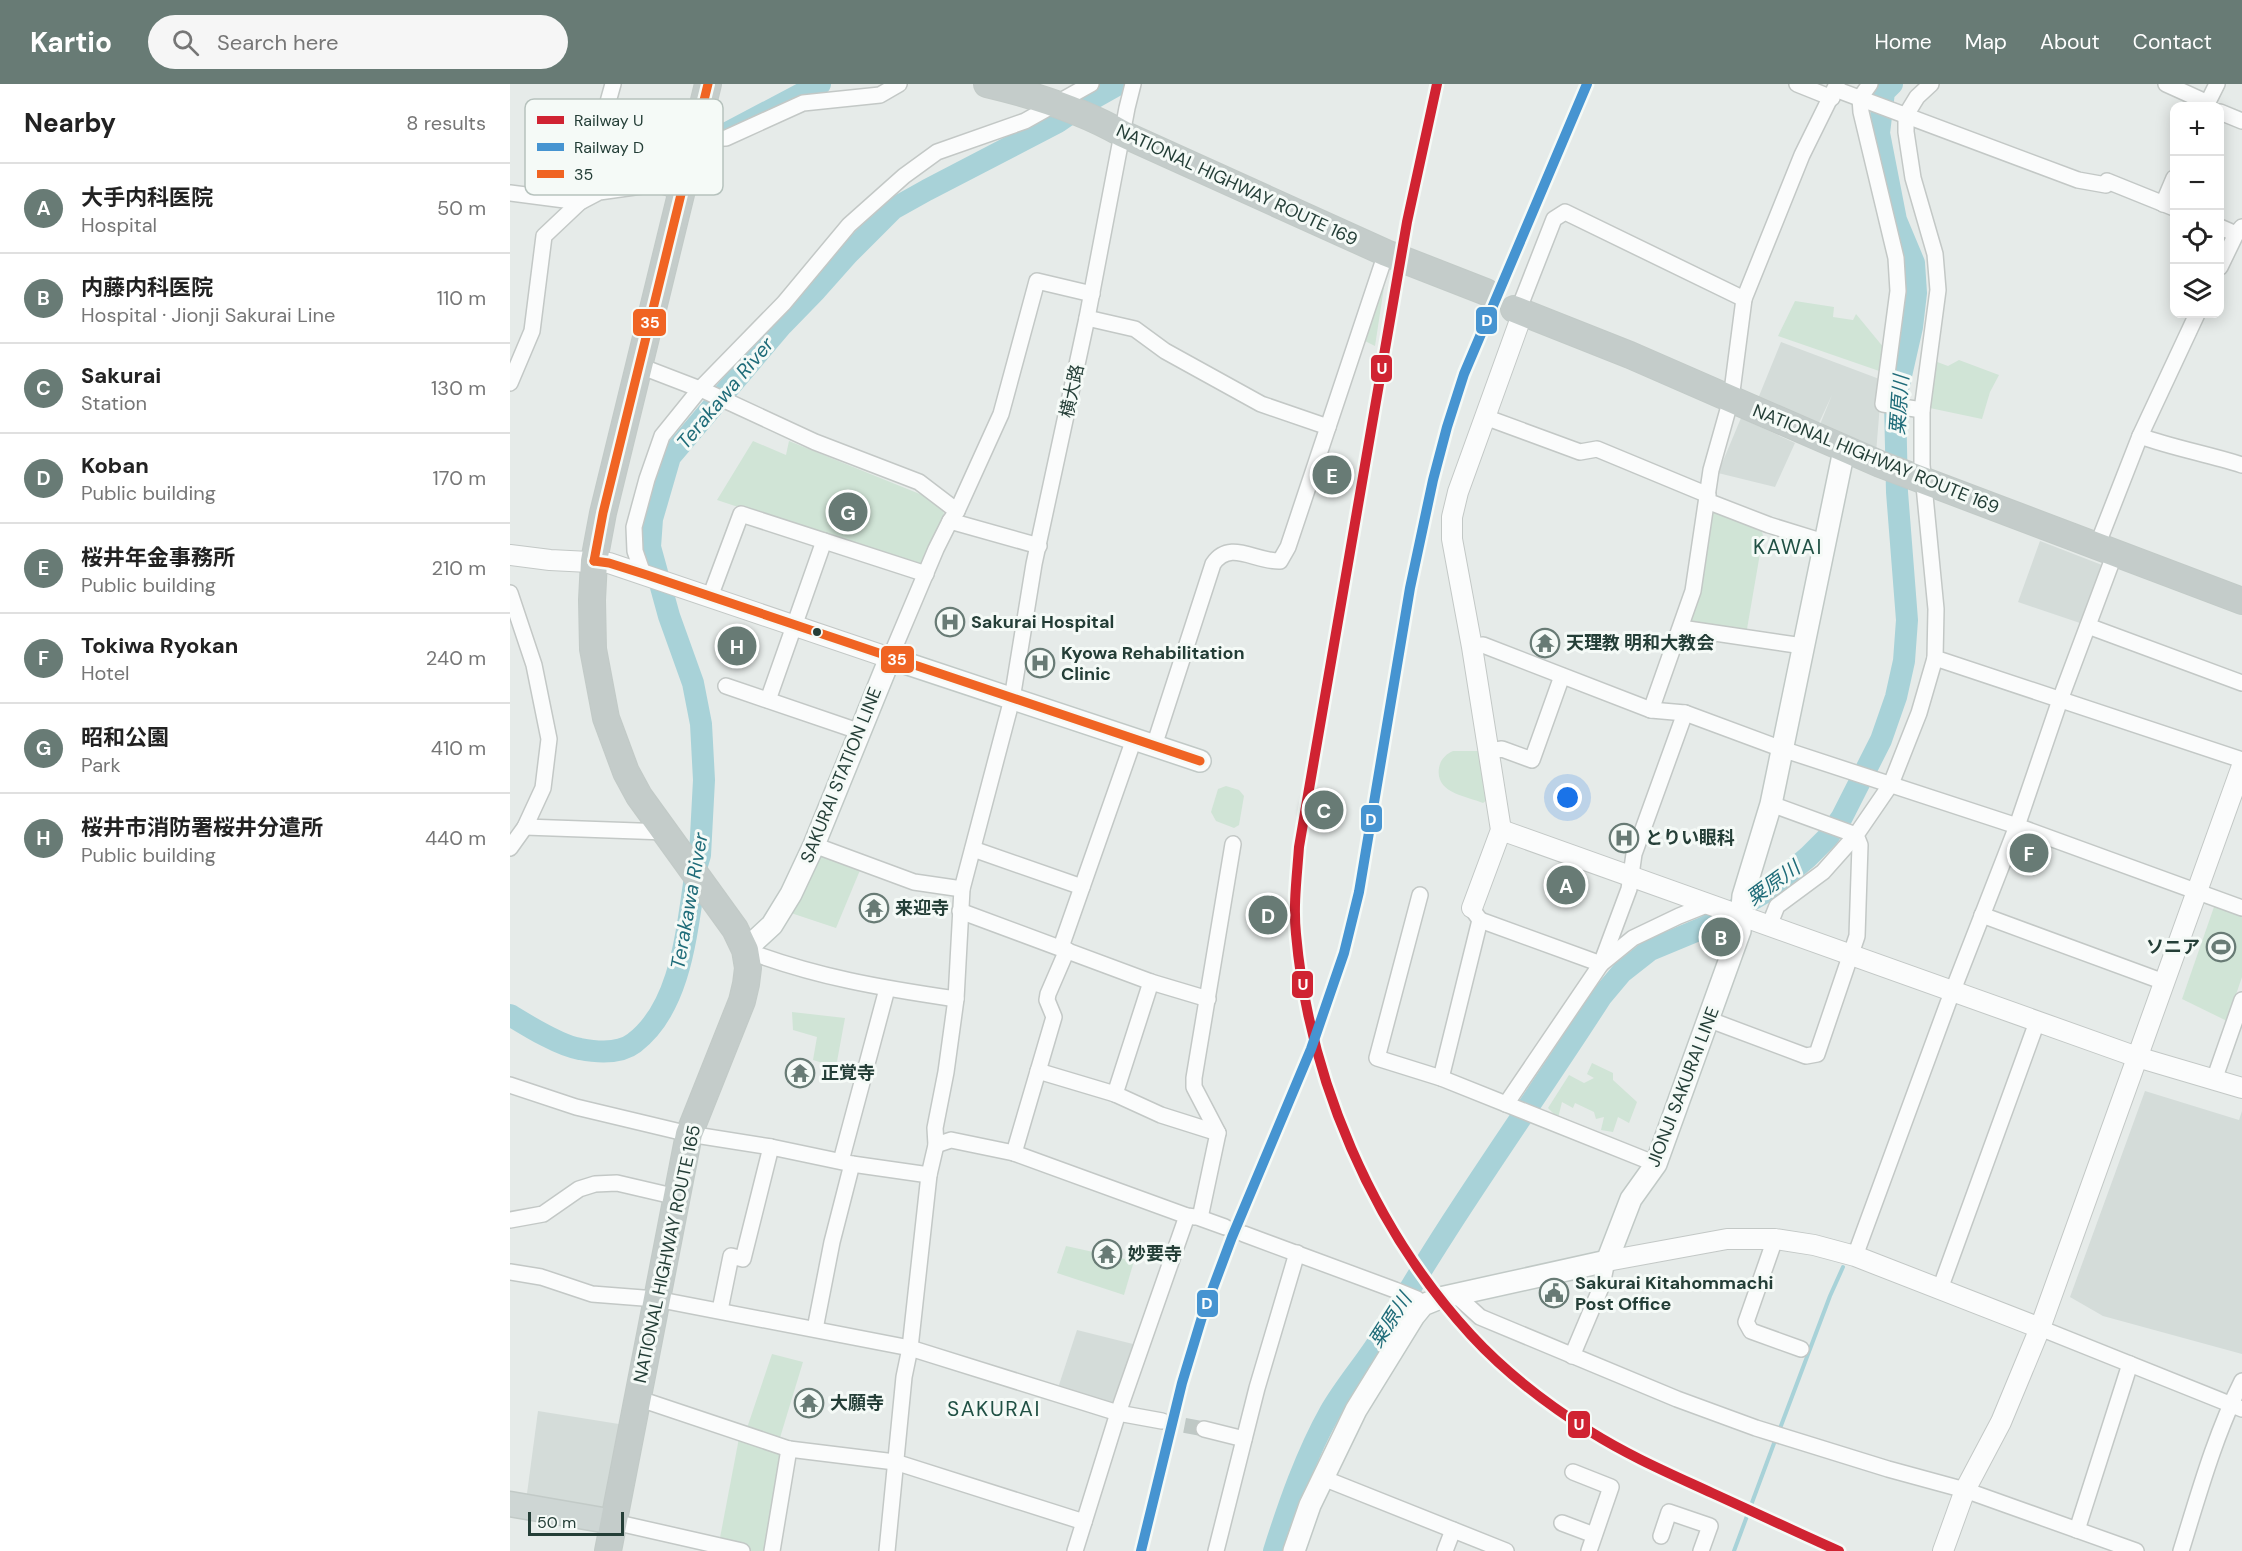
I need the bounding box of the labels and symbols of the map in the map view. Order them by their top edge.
legend [525,99,723,195]
text: Railway U [574,110,643,131]
street label: NATIONAL HIGHWAY ROUTE 169 [1112,118,1362,252]
text: Railway D [574,137,644,158]
text: 35 [574,164,593,185]
line badge: D [1475,306,1498,335]
line badge: 35 [632,308,667,337]
text: D [1481,310,1493,331]
text: 35 [640,312,660,333]
water label: Terakawa River [671,331,780,454]
line badge: U [1370,354,1393,383]
text: U [1377,358,1387,379]
street label: 横大路 [1055,362,1089,420]
water label: 粟原川 [1884,372,1914,436]
street label: NATIONAL HIGHWAY ROUTE 169 [1749,398,2003,520]
pin: E [1312,452,1352,498]
pin: G [828,490,868,534]
district label: KAWAI [1753,533,1823,561]
hospital icon: Sakurai Hospital [934,606,966,638]
place label: Sakurai Hospital [971,610,1114,634]
pin: H [718,624,756,668]
unlabelled marker [811,626,823,638]
temple icon: 天理教 明和大教会 [1529,627,1561,659]
place label: 天理教 明和大教会 [1566,631,1714,655]
place label: Kyowa Rehabilitation Clinic [1061,641,1245,686]
line badge: 35 [880,645,915,674]
hospital icon: Kyowa Rehabilitation Clinic [1024,647,1056,679]
text: 35 [887,649,907,670]
street label: SAKURAI STATION LINE [795,684,887,866]
your location [1553,783,1582,812]
pin: C [1304,788,1344,832]
line badge: D [1360,804,1383,833]
text: D [1365,809,1377,830]
hospital icon: とりい眼科 [1608,822,1640,854]
place label: とりい眼科 [1645,826,1735,850]
water label: Terakawa River [664,830,714,971]
pin: F [2010,830,2048,876]
water label: 粟原川 [1741,854,1807,911]
pin: A [1546,862,1586,908]
temple icon: 来迎寺 [858,892,890,924]
pin: D [1248,892,1287,938]
place label: 来迎寺 [895,896,949,920]
pin: B [1702,914,1740,960]
sports icon: ソニア [2205,931,2237,963]
place label: ソニア [2146,935,2200,959]
line badge: U [1291,970,1314,999]
text: U [1298,974,1308,995]
street label: JIONJI SAKURAI LINE [1641,1003,1725,1171]
temple icon: 正覚寺 [784,1057,816,1089]
place label: 正覚寺 [821,1061,875,1085]
street label: NATIONAL HIGHWAY ROUTE 165 [628,1123,706,1385]
temple icon: 妙要寺 [1091,1238,1123,1270]
place label: 妙要寺 [1128,1242,1182,1266]
place label: Sakurai Kitahommachi Post Office [1575,1271,1774,1316]
public building icon: Sakurai Kitahommachi Post Office [1538,1277,1570,1309]
water label: 粟原川 [1363,1286,1418,1352]
line badge: D [1196,1289,1219,1318]
text: D [1201,1293,1213,1314]
temple icon: 大願寺 [793,1387,825,1419]
place label: 大願寺 [830,1391,884,1415]
district label: SAKURAI [947,1395,1041,1423]
line badge: U [1567,1410,1591,1439]
text: U [1574,1414,1584,1435]
scale bar [528,1509,624,1536]

